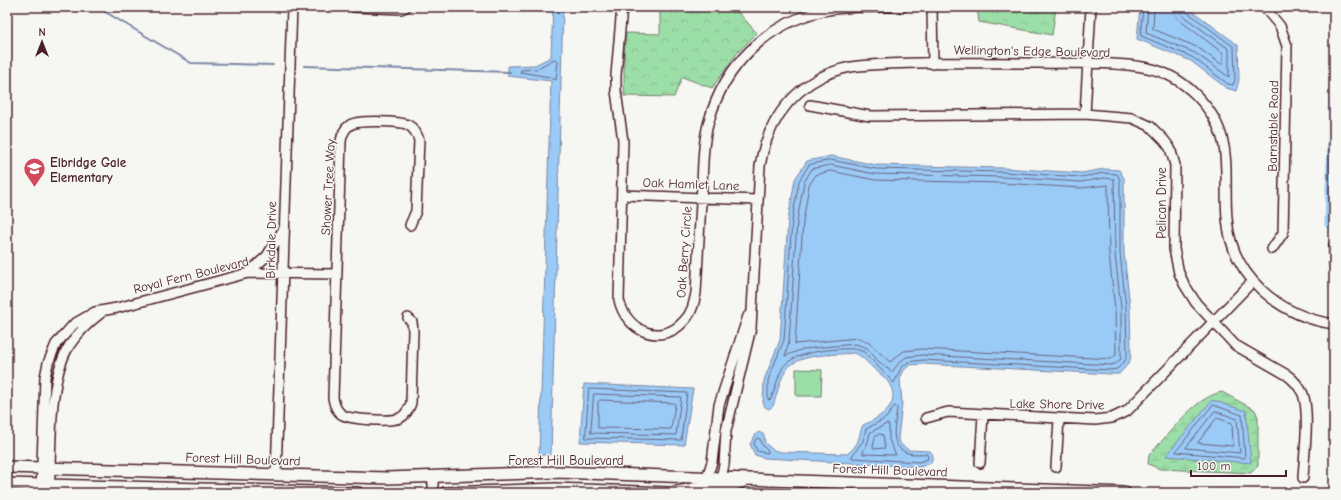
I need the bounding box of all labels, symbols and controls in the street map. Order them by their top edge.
north arrow [22,22,62,62]
text: N [38,26,46,39]
street label: Wellington's Edge Boulevard [954,42,1110,60]
street label: Barnstable Road [1265,80,1281,172]
street label: Shower Tree Way [318,138,338,236]
place label: Elbridge Gale Elementary [50,155,127,185]
school or university icon: Elbridge Gale Elementary [21,156,47,189]
street label: Pelican Drive [1154,167,1169,239]
street label: Oak Hamlet Lane [642,175,740,193]
street label: Birkdale Drive [263,201,279,279]
street label: Oak Berry Circle [673,205,695,298]
street label: Royal Fern Boulevard [132,253,250,297]
street label: Lake Shore Drive [1010,396,1105,412]
street label: Forest Hill Boulevard [185,449,301,469]
scale bar [1191,452,1286,478]
street label: Forest Hill Boulevard [508,453,624,468]
text: 100 m [1197,459,1230,473]
street label: Forest Hill Boulevard [832,460,948,480]

